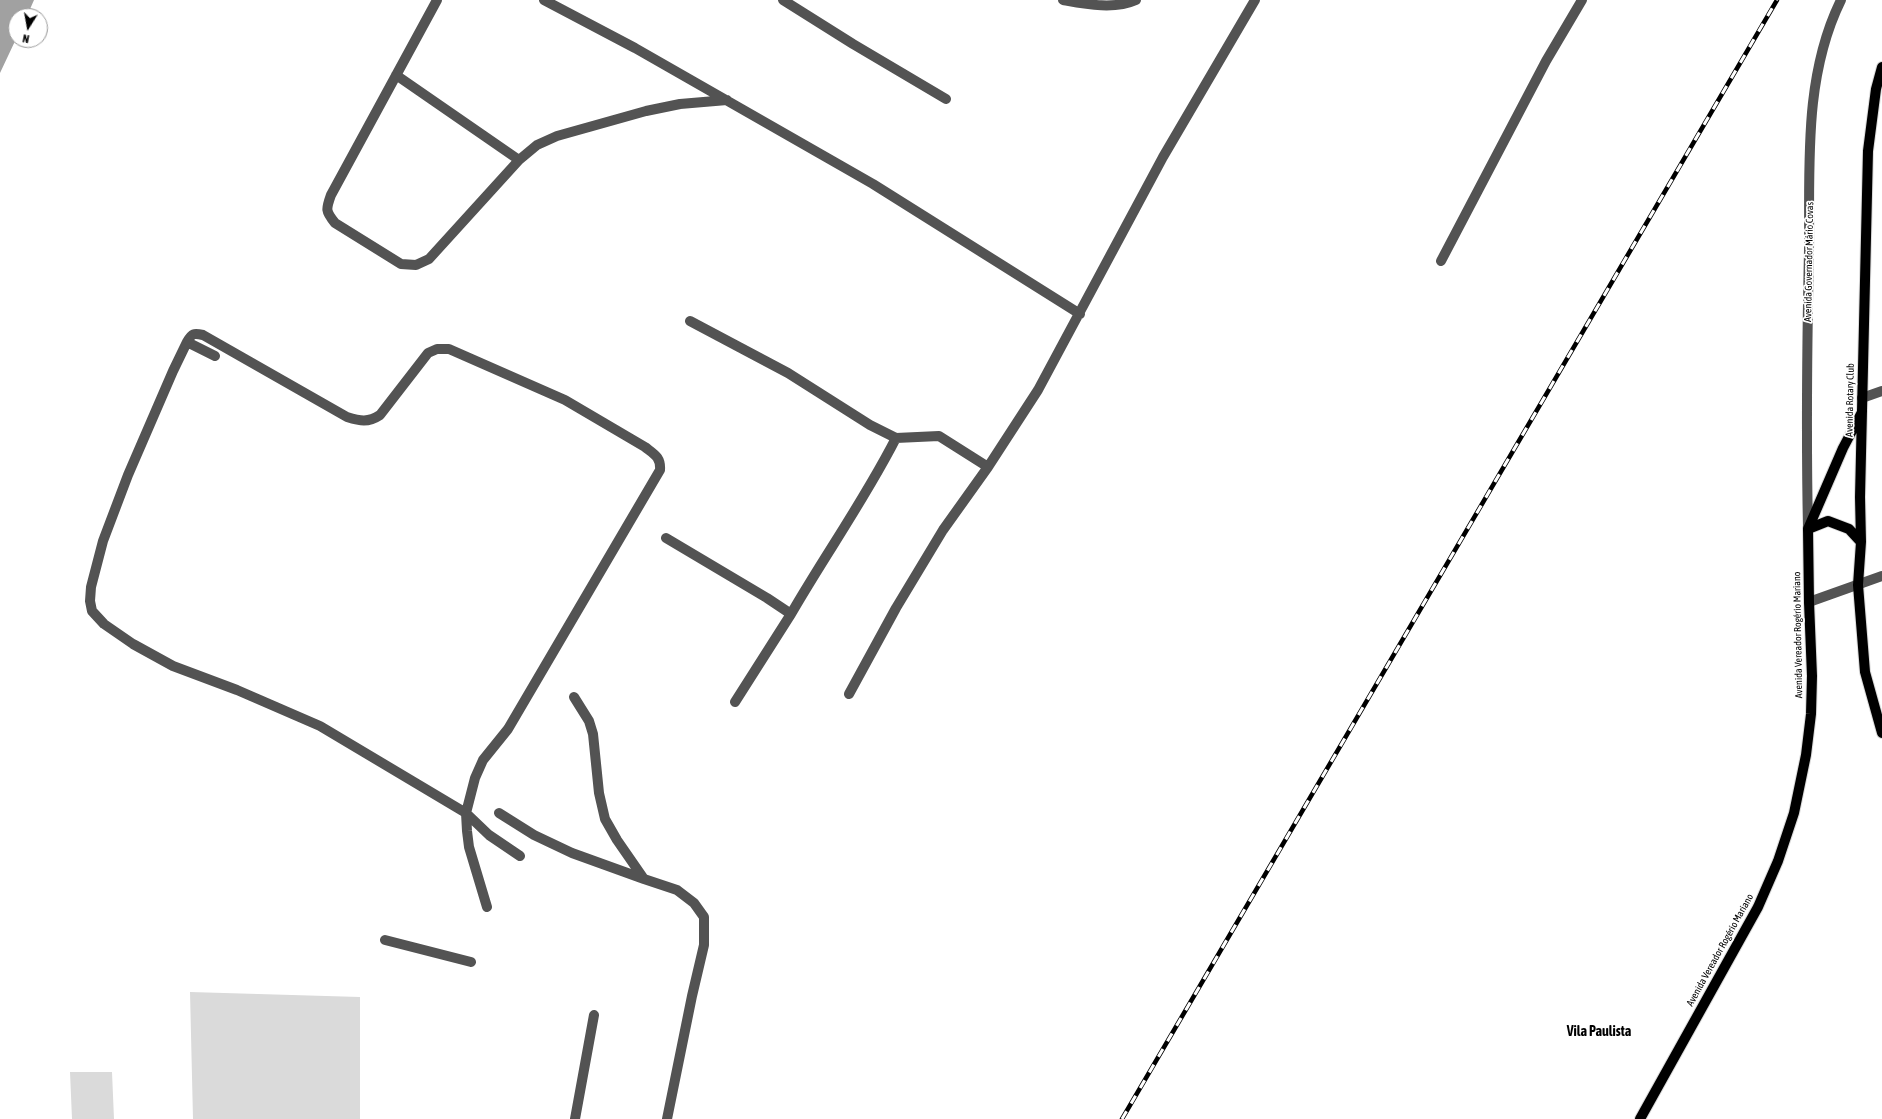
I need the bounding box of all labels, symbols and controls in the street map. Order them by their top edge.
north arrow [8,8,48,48]
text: N [22,32,30,45]
street label: Avenida Governador Mário Covas [1802,202,1816,322]
street label: Avenida Rotary Club [1843,363,1857,437]
street label: Avenida Vereador Rogério Mariano [1791,571,1805,699]
street label: Avenida Vereador Rogério Mariano [1684,892,1756,1008]
district label: Vila Paulista [1567,1024,1631,1040]

